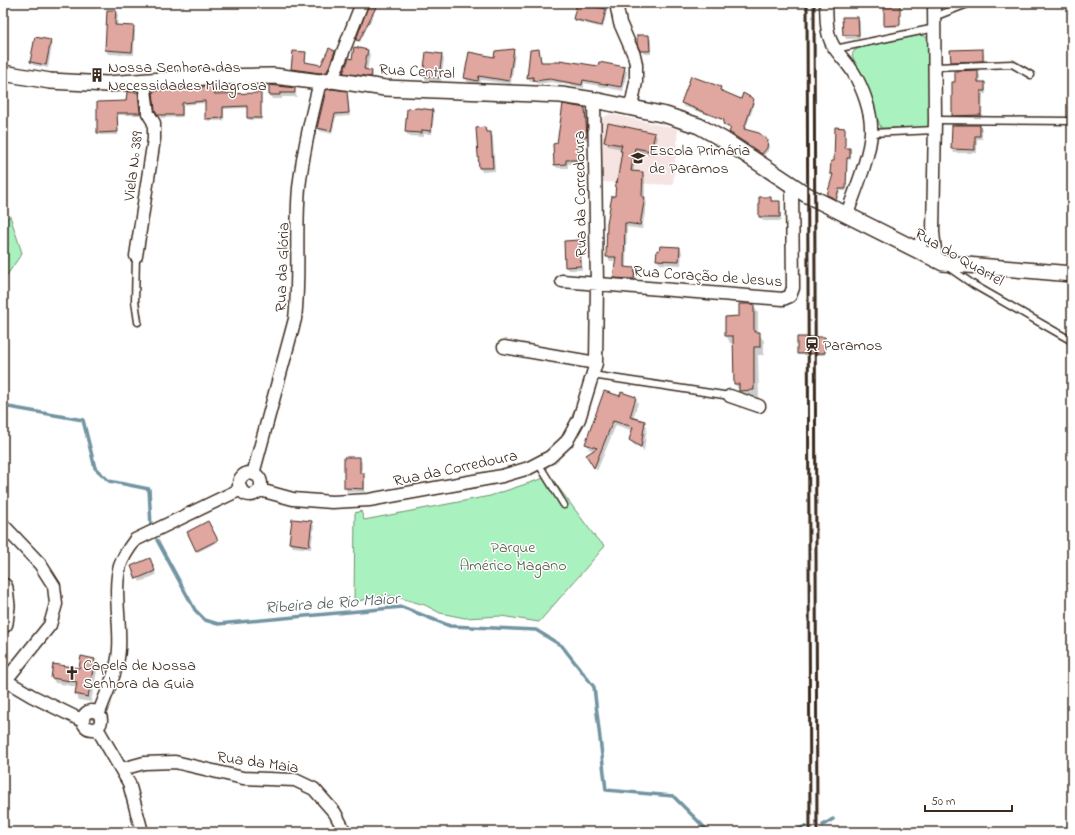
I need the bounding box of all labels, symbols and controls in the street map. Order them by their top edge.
place label: Nossa Senhora das Necessidades Milagrosa [108,56,267,98]
street label: Rua Central [378,58,456,86]
building icon: Nossa Senhora das Necessidades Milagrosa [89,67,105,83]
street label: Viela Nº 389 [118,130,150,203]
street label: Rua da Corredoura [568,131,594,257]
place label: Escola Primária de Paramos [649,139,750,181]
school or university icon: Escola Primária de Paramos [630,150,646,166]
street label: Rua da Glória [269,222,297,312]
street label: Rua do Quartel [910,222,1009,293]
street label: Rua Coração de Jesus [633,260,783,294]
place label: Paramos [823,334,882,358]
station icon: Paramos [804,336,820,352]
street label: Rua da Corredoura [391,444,520,494]
park label: Parque Américo Magano [459,536,567,578]
water label: Ribeira de Rio Maior [264,586,403,621]
place label: Capela de Nossa Senhora da Guia [83,654,196,696]
church icon: Capela de Nossa Senhora da Guia [64,665,80,681]
street label: Rua da Maia [215,745,300,781]
scale bar [925,787,1012,813]
text: 50 m [931,793,955,811]

